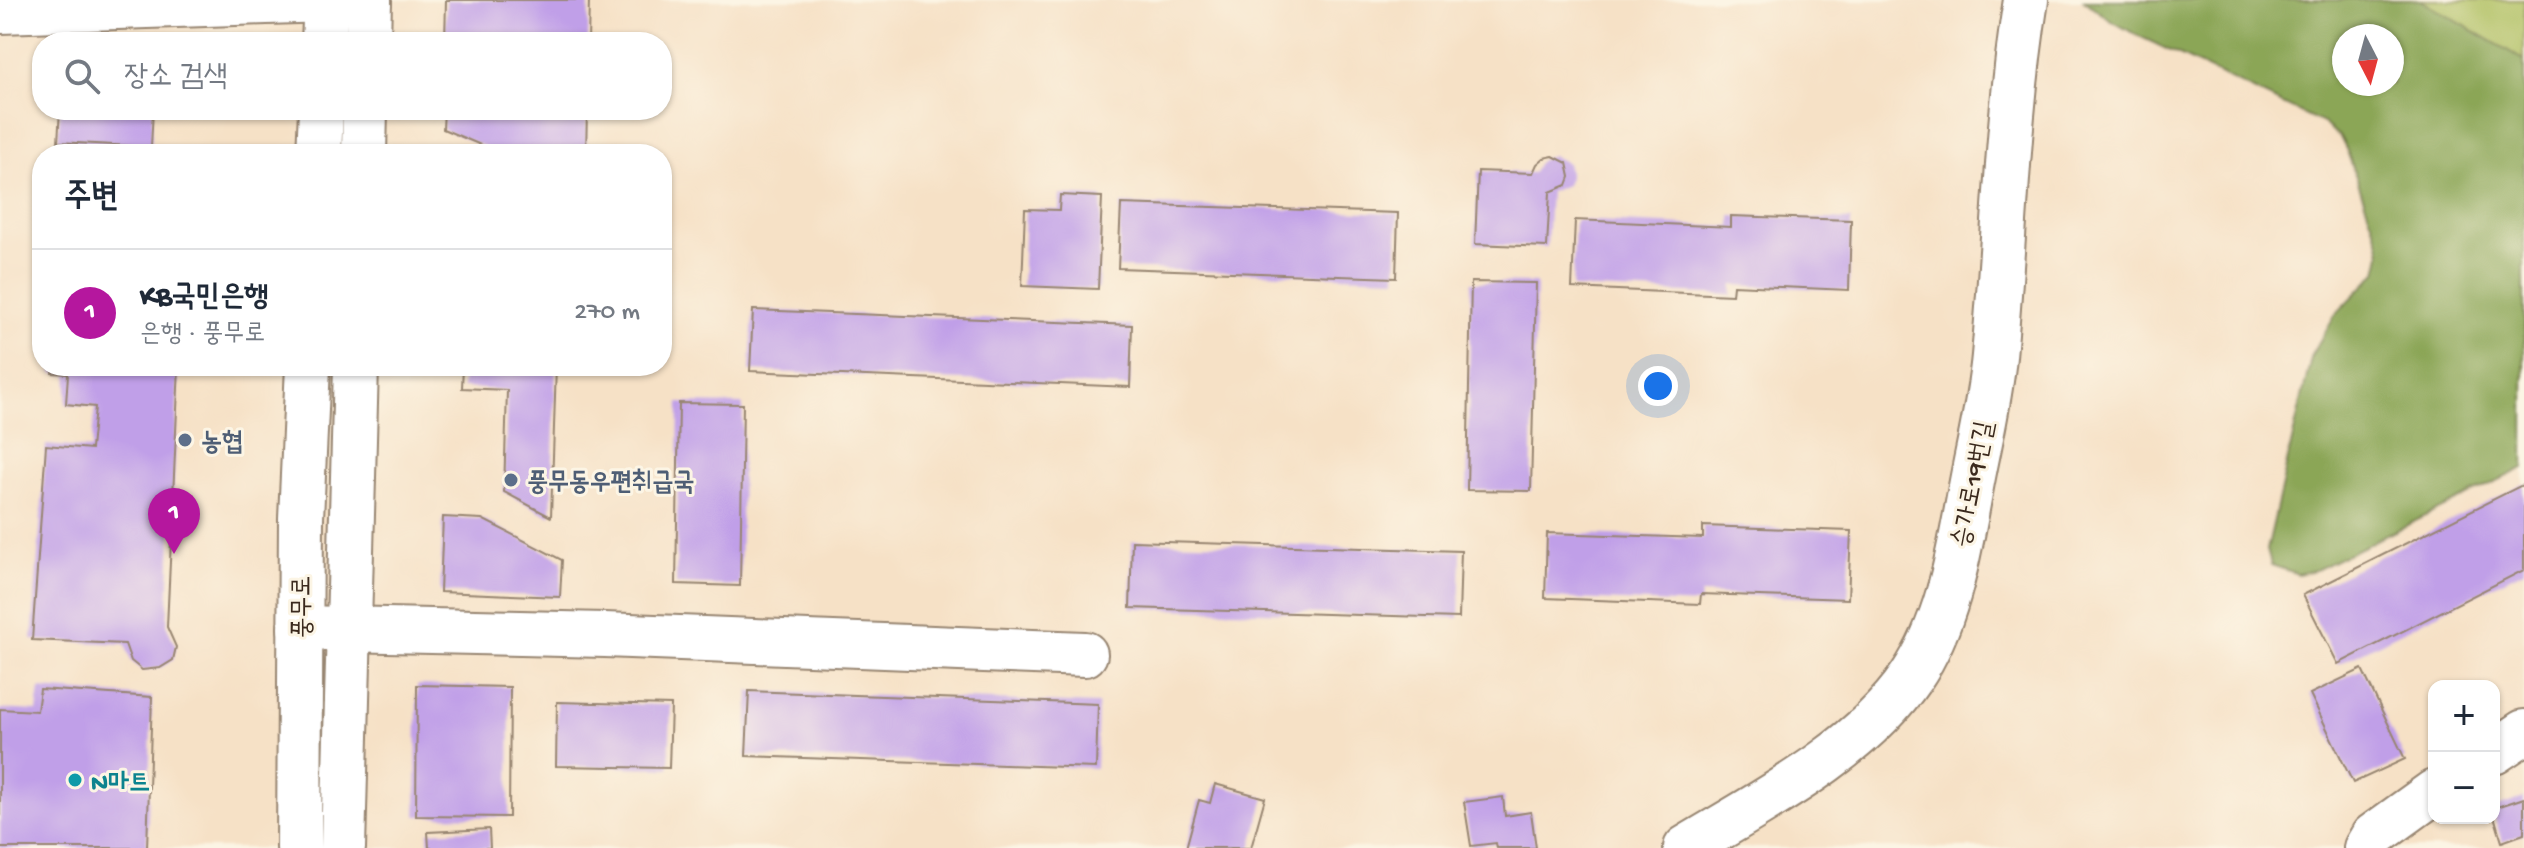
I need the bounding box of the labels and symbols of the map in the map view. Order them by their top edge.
north arrow [2332,24,2404,96]
your location [1638,366,1678,406]
street label: 승가로19번길 [1948,419,2003,551]
place label: 농협 [201,429,243,460]
marker: 농협 [176,431,194,449]
place label: 풍무동우편취급국 [527,468,694,500]
marker: 풍무동우편취급국 [502,471,520,489]
pin: 1 [148,488,200,554]
street label: 풍무로 [289,576,320,638]
place label: N마트 [91,769,150,800]
marker: N마트 [66,771,84,789]

